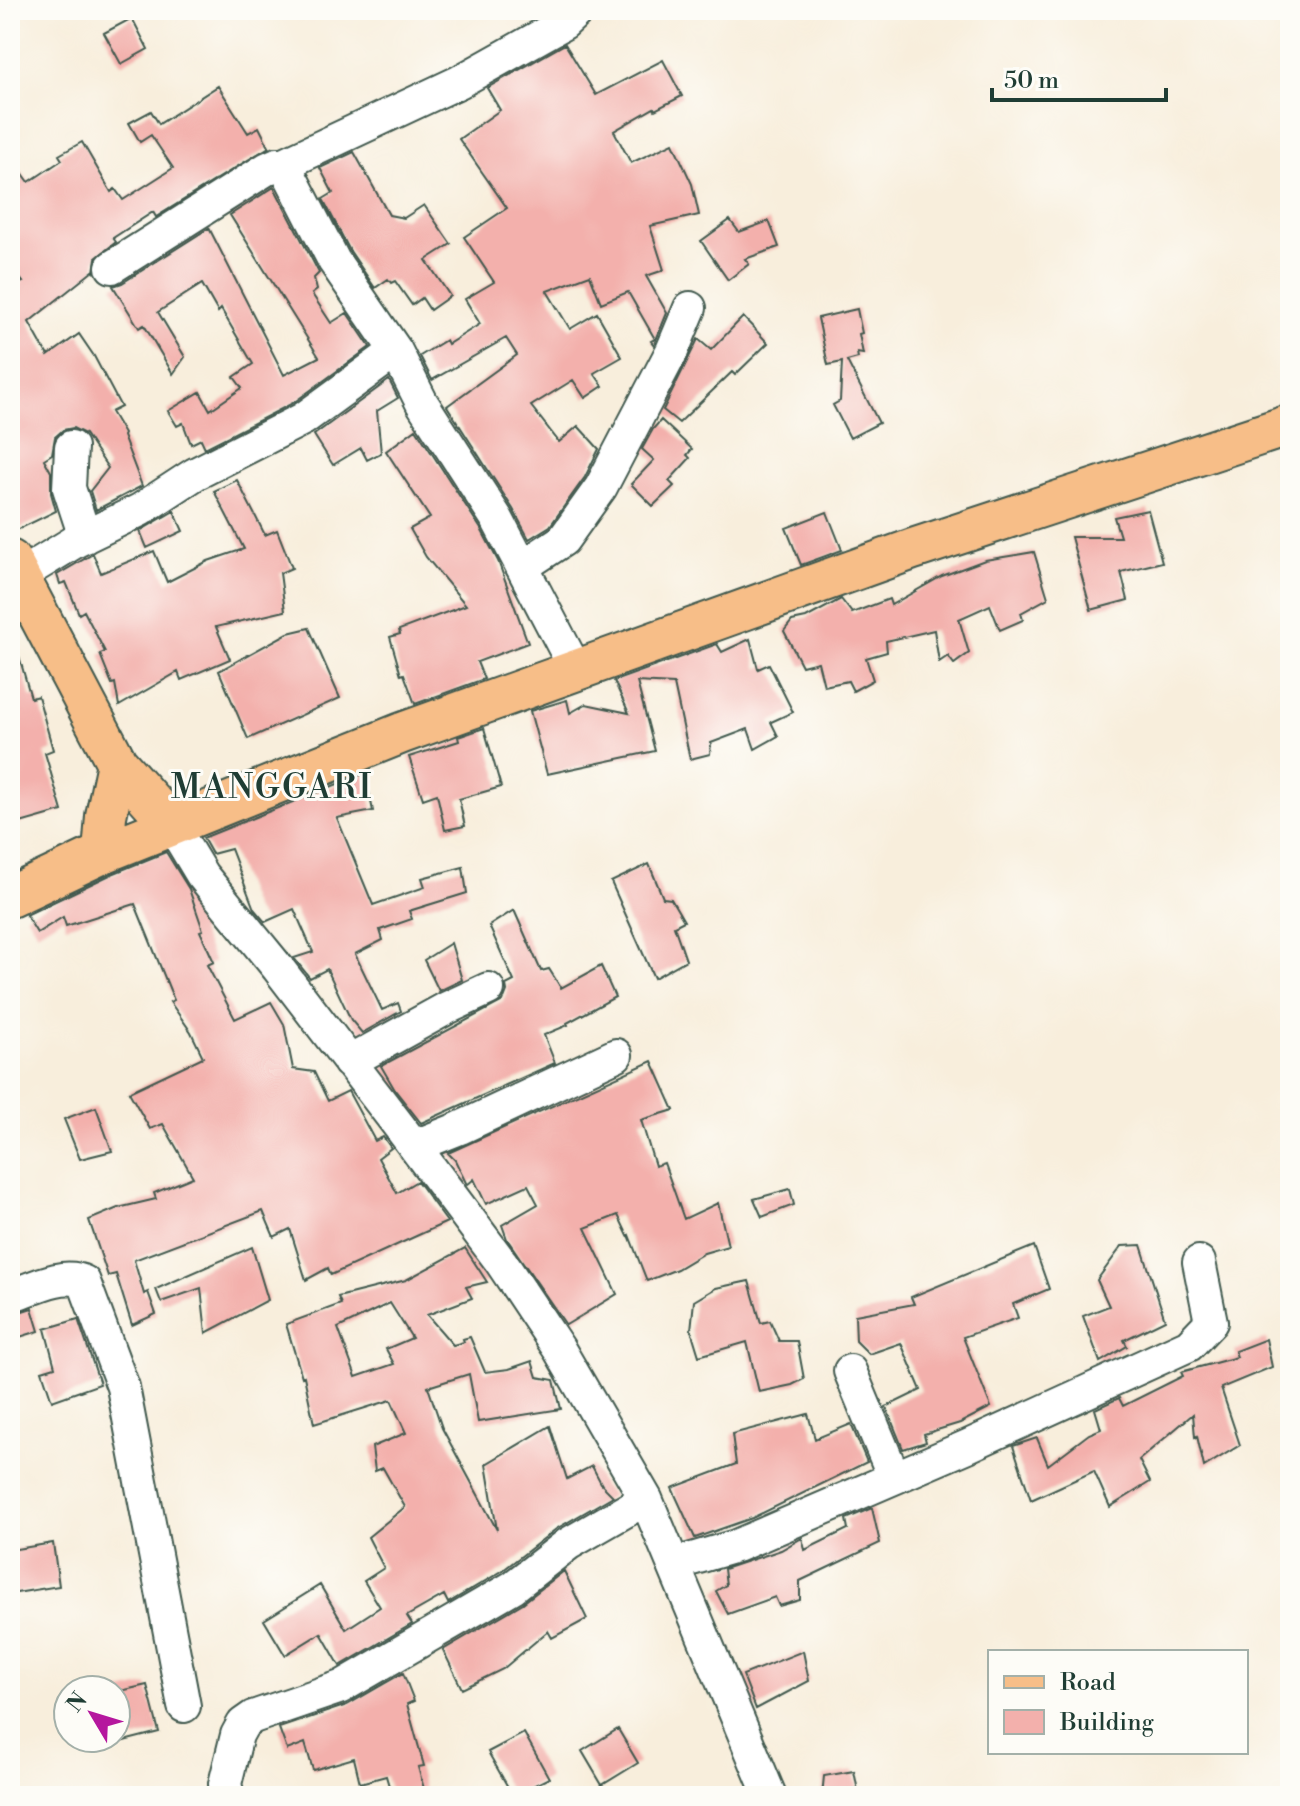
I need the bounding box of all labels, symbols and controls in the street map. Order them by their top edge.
scale bar [992,52,1166,102]
text: 50 m [1004,66,1059,96]
district label: MANGGARI [171,767,373,809]
legend [988,1650,1248,1754]
text: Road [1060,1668,1116,1698]
north arrow [52,1674,132,1754]
text: N [61,1687,94,1718]
text: Building [1059,1708,1154,1738]

